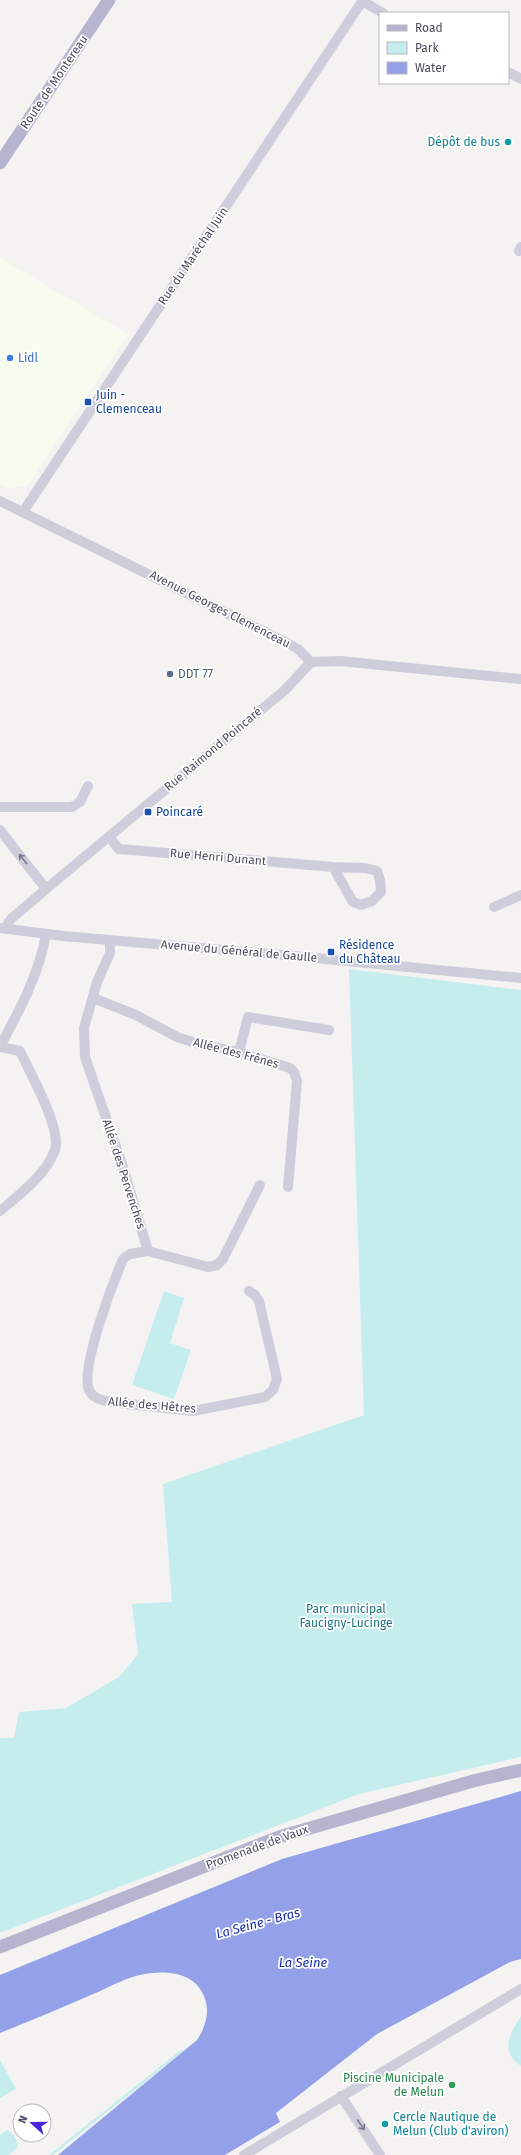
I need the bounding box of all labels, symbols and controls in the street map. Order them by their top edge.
legend [379,12,509,84]
text: Road [415,21,443,35]
street label: Route de Montereau [17,32,91,132]
text: Park [415,41,439,55]
text: Water [415,61,447,75]
place label: Dépôt de bus [427,135,500,149]
marker: Dépôt de bus [503,137,513,147]
street label: Rue du Maréchal Juin [155,204,231,308]
place label: Lidl [18,351,39,365]
marker: Lidl [5,353,15,363]
place label: Juin - Clemenceau [96,388,162,416]
marker: Juin - Clemenceau [83,397,93,407]
street label: Avenue Georges Clemenceau [147,567,293,651]
place label: DDT 77 [178,667,213,681]
marker: DDT 77 [165,669,175,679]
street label: Rue Raimond Poincaré [162,704,264,794]
place label: Poincaré [156,805,203,819]
marker: Poincaré [143,807,153,817]
street label: Rue Henri Dunant [169,846,267,868]
one-way arrow [19,854,28,865]
street label: Avenue du Général de Gaulle [160,937,318,965]
place label: Résidence du Château [339,938,401,966]
marker: Résidence du Château [326,947,336,957]
street label: Allée des Frênes [192,1035,281,1071]
street label: Allée des Pervenches [100,1117,149,1231]
street label: Allée des Hêtres [108,1394,197,1416]
park label: Parc municipal Faucigny-Lucinge [299,1602,393,1630]
street label: Promenade de Vaux [204,1822,310,1872]
water label: La Seine - Bras [214,1905,302,1941]
water label: La Seine [279,1955,328,1970]
place label: Piscine Municipale de Melun [343,2071,444,2099]
marker: Piscine Municipale de Melun [447,2080,457,2090]
north arrow [12,2103,52,2143]
place label: Cercle Nautique de Melun (Club d'aviron) [393,2110,508,2138]
text: N [16,2114,31,2125]
marker: Cercle Nautique de Melun (Club d'aviron) [380,2119,390,2129]
one-way arrow [357,2120,365,2131]

